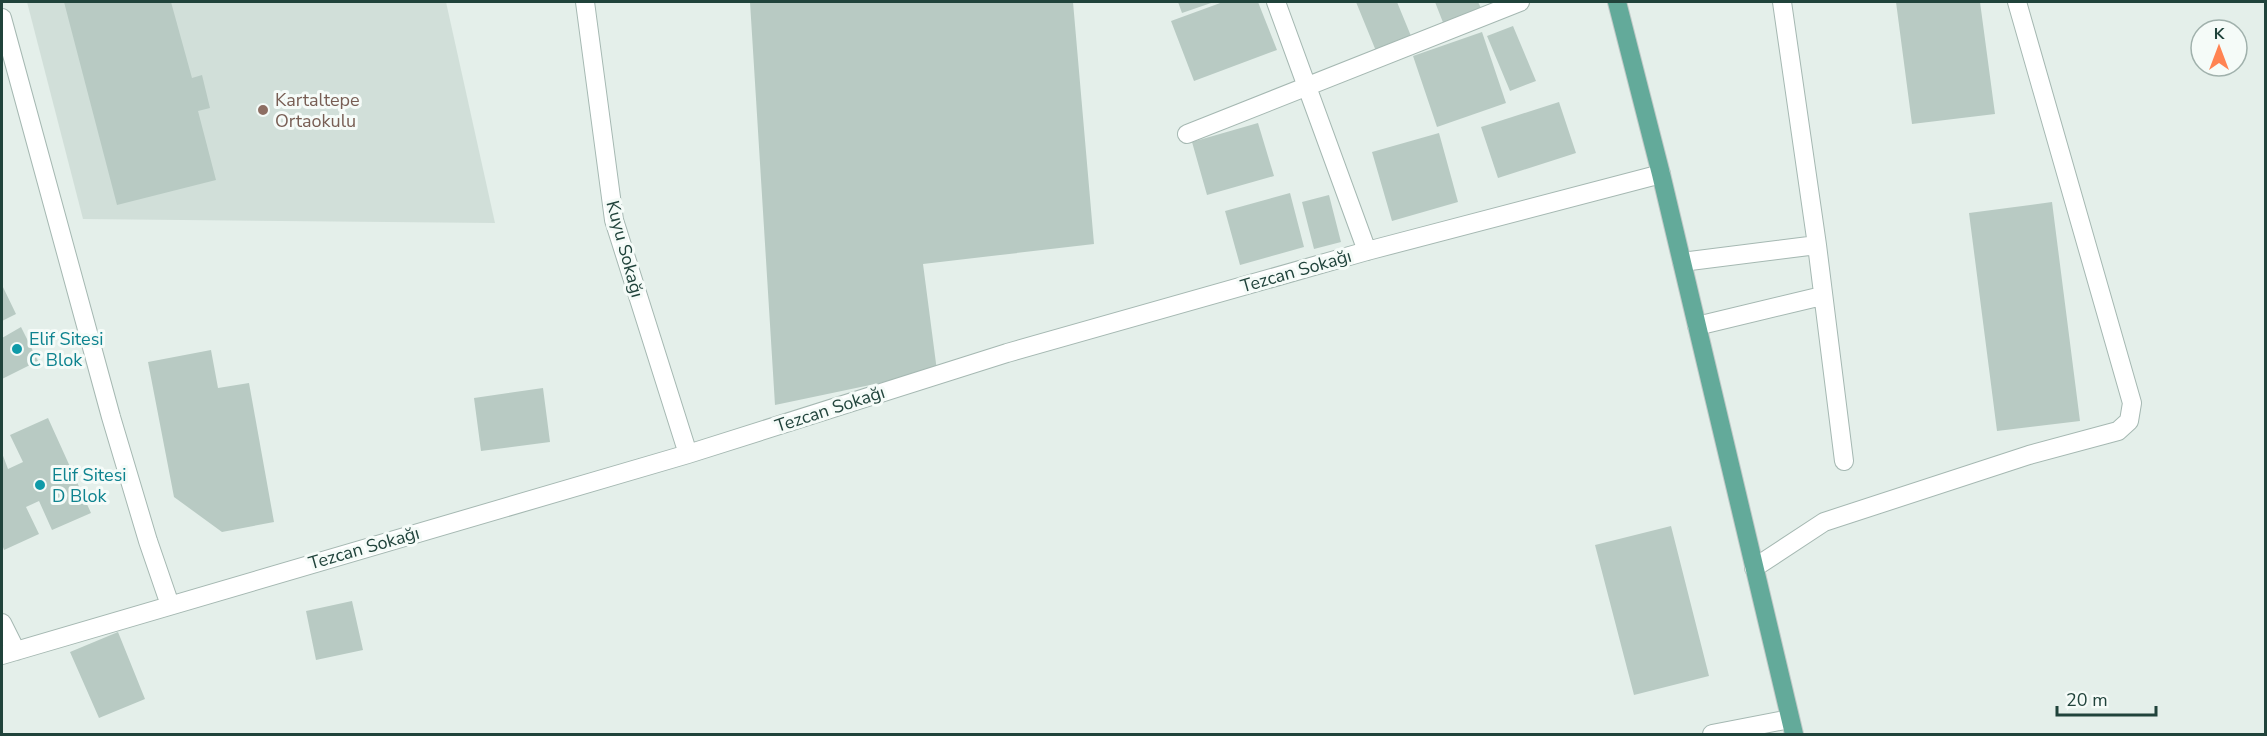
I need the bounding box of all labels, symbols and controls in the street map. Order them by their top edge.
north arrow [2189,18,2249,78]
text: K [2214,23,2226,45]
place label: Kartaltepe Ortaokulu [275,88,360,133]
marker: Kartaltepe Ortaokulu [256,103,270,117]
street label: Kuyu Sokağı [601,198,649,300]
street label: Tezcan Sokağı [1238,244,1354,298]
place label: Elif Sitesi C Blok [29,327,103,372]
marker: Elif Sitesi C Blok [10,342,24,356]
street label: Tezcan Sokağı [772,380,888,438]
place label: Elif Sitesi D Blok [52,463,126,508]
marker: Elif Sitesi D Blok [33,478,47,492]
street label: Tezcan Sokağı [306,521,422,575]
scale bar [2057,679,2156,717]
text: 20 m [2066,688,2108,712]

